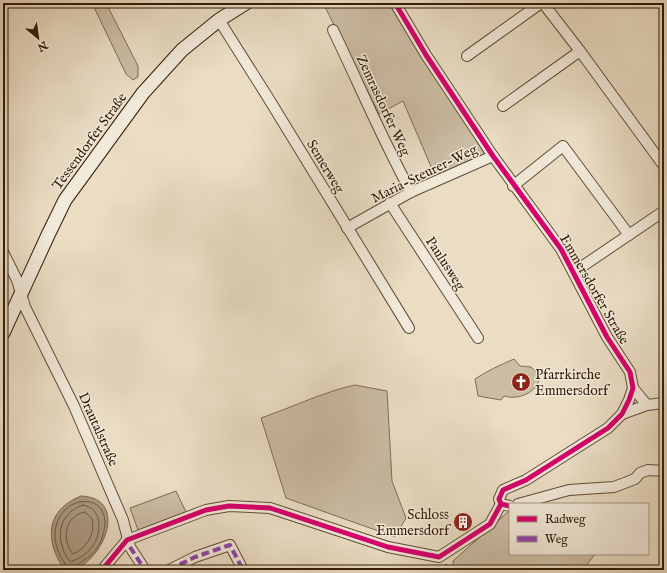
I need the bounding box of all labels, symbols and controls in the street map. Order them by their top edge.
north arrow [18,18,58,58]
text: N [34,37,51,55]
street label: Zemrasdorfer Weg [352,52,415,159]
street label: Tessendorfer Straße [49,89,131,194]
street label: Semerweg [302,137,348,197]
street label: Maria-Steurer-Weg [368,140,481,207]
street label: Emmersdorfer Straße [555,231,633,348]
street label: Paulusweg [421,233,469,294]
place label: Pfarrkirche Emmersdorf [535,366,611,400]
church icon: Pfarrkirche Emmersdorf [510,371,532,393]
street label: Drautalstraße [74,390,123,470]
legend [509,503,649,555]
place label: Schloss Emmersdorf [376,506,452,540]
building icon: Schloss Emmersdorf [452,511,474,533]
text: Radweg [545,512,586,527]
text: Weg [545,532,568,547]

